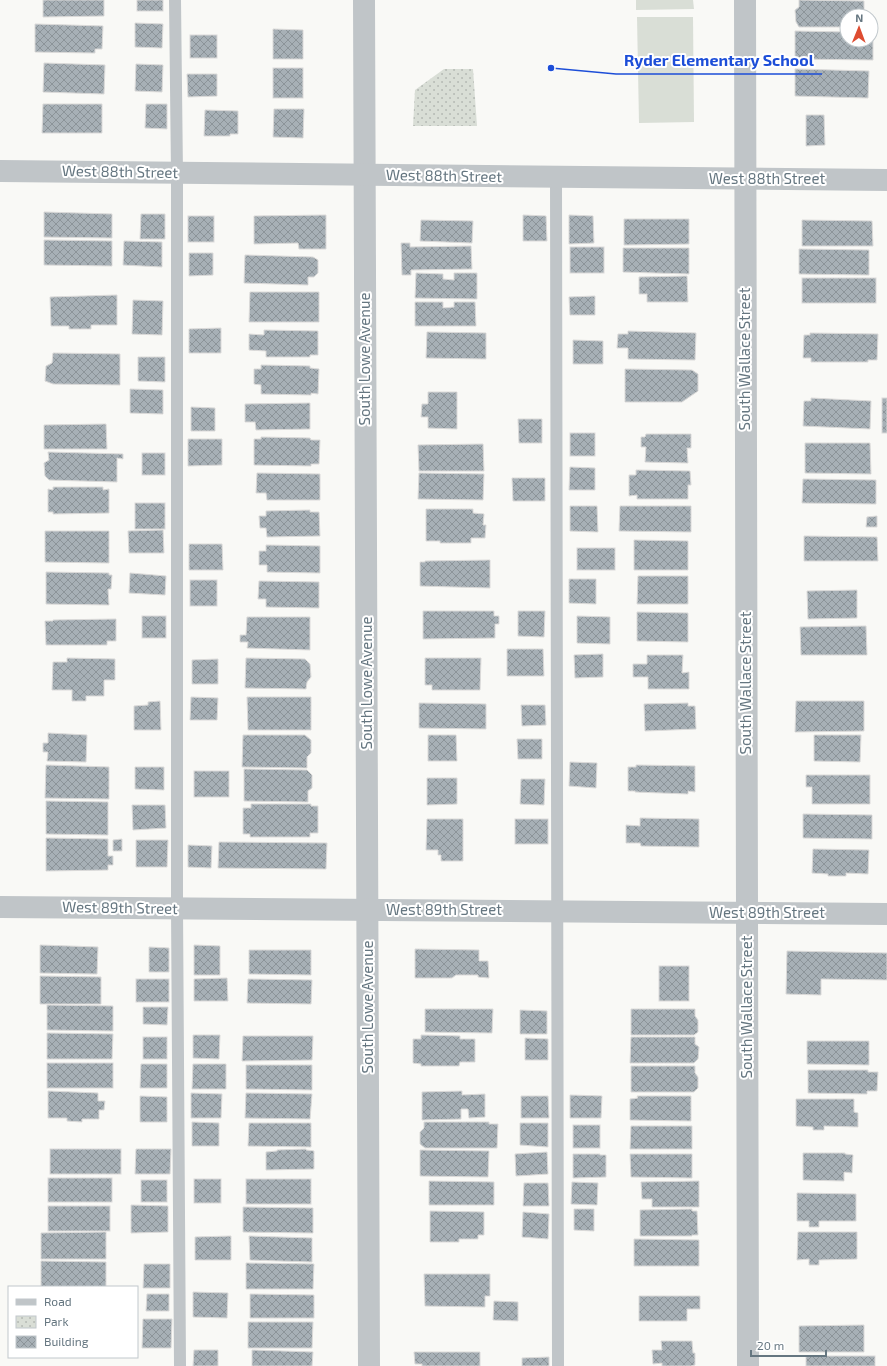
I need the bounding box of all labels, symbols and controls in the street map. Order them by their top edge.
north arrow [839,8,879,48]
text: N [855,11,863,24]
callout: Ryder Elementary School [616,46,822,74]
text: Ryder Elementary School [624,50,815,70]
street label: West 88th Street [62,161,179,181]
street label: West 88th Street [386,165,503,185]
street label: West 88th Street [709,169,825,187]
street label: South Wallace Street [735,287,753,430]
street label: South Lowe Avenue [355,292,373,426]
street label: South Wallace Street [736,611,754,754]
street label: South Lowe Avenue [357,616,375,750]
street label: West 89th Street [62,897,178,917]
street label: West 89th Street [386,900,502,918]
street label: West 89th Street [709,903,825,921]
street label: South Wallace Street [737,935,755,1078]
street label: South Lowe Avenue [358,940,376,1074]
legend [8,1286,138,1358]
text: Road [44,1294,72,1308]
text: Park [44,1314,69,1328]
scale bar [751,1332,826,1358]
text: Building [44,1334,89,1348]
text: 20 m [757,1338,784,1352]

